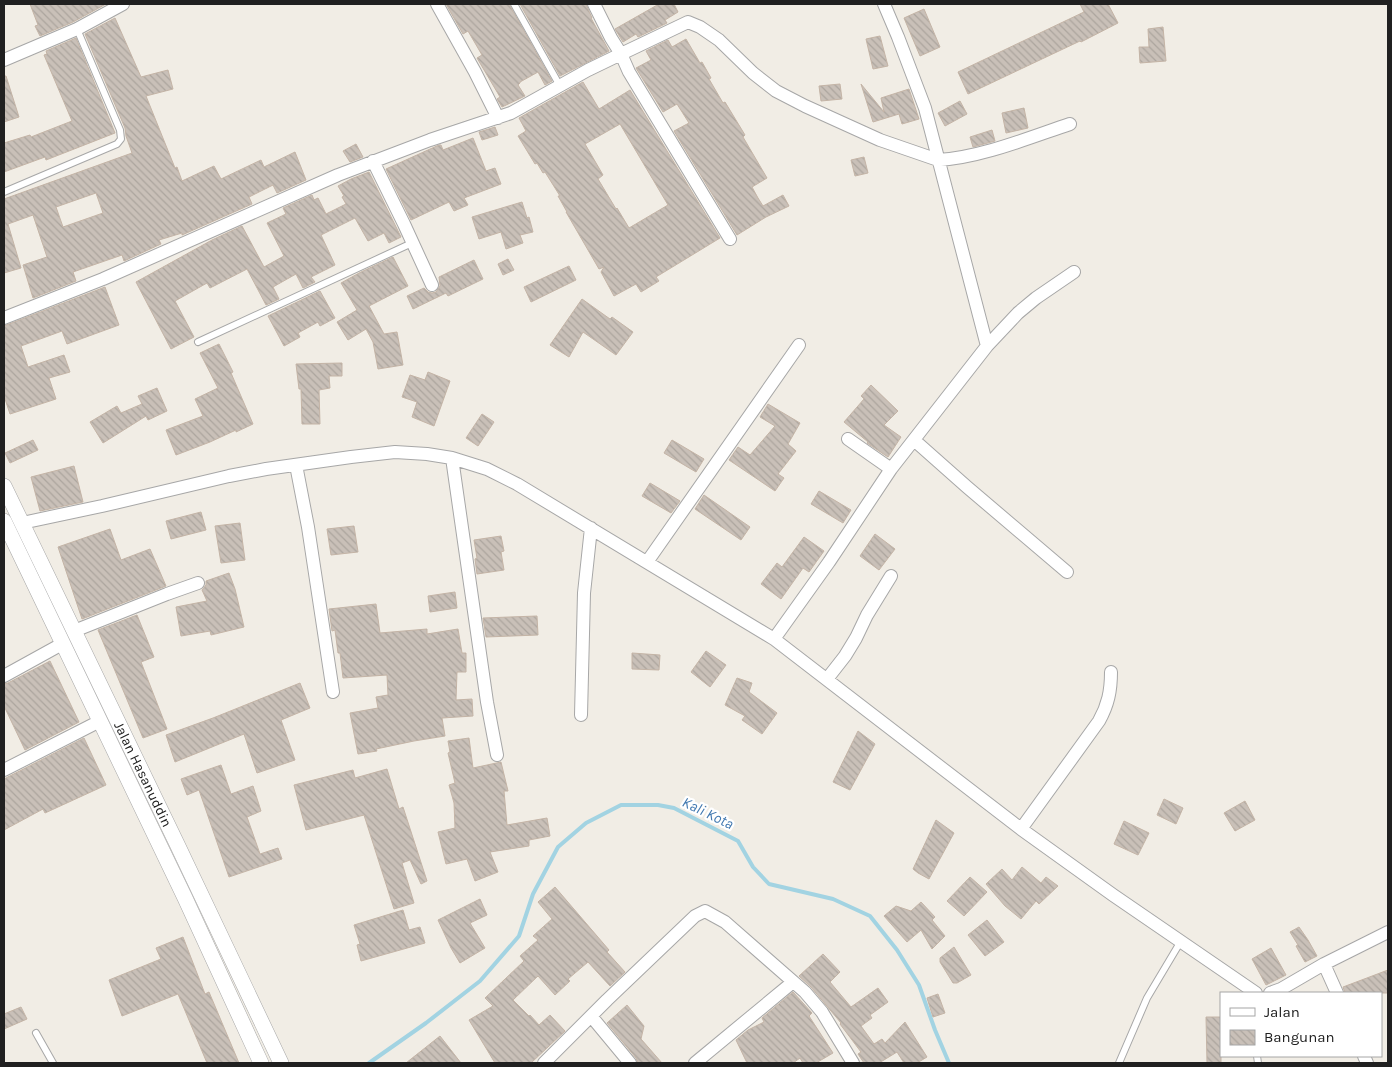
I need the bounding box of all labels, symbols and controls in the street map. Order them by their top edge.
street label: Jalan Hasanuddin [110,719,175,830]
water label: Kali Kota [679,793,737,833]
legend [1220,992,1382,1057]
text: Jalan [1264,1003,1300,1021]
text: Bangunan [1264,1028,1335,1046]

